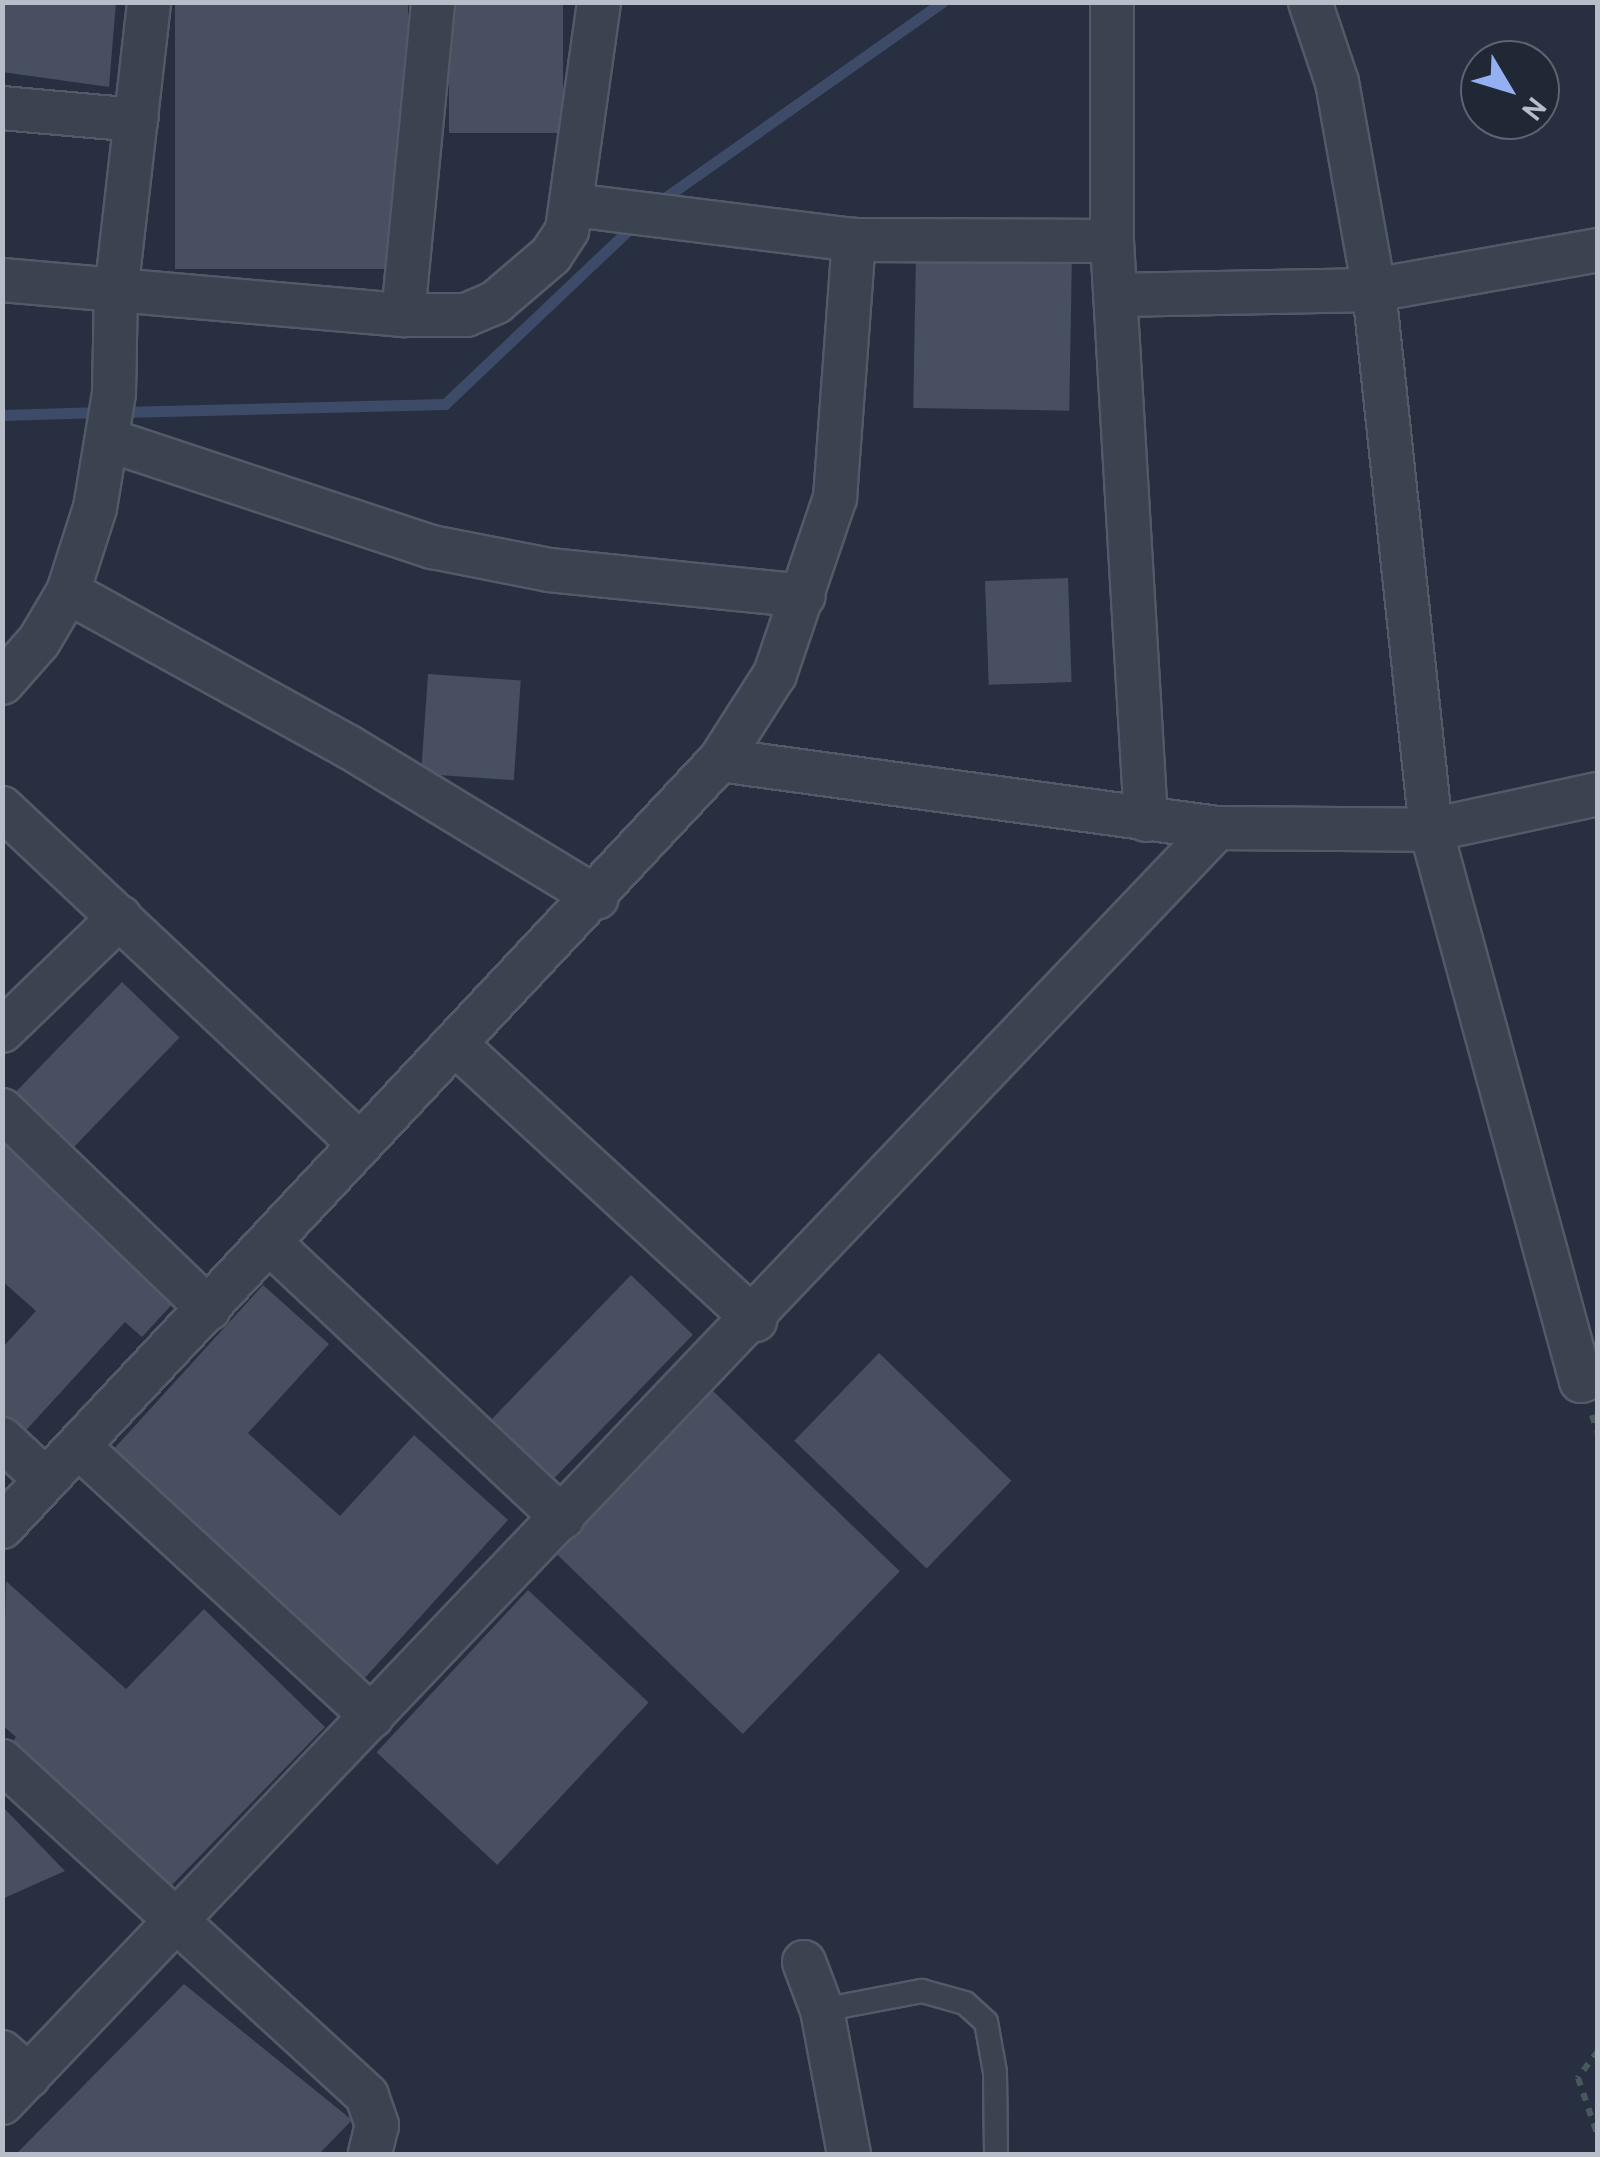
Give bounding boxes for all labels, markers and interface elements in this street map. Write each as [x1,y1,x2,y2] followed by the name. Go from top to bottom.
[1460,40,1560,140] north arrow
[1512,88,1552,126] text: N

